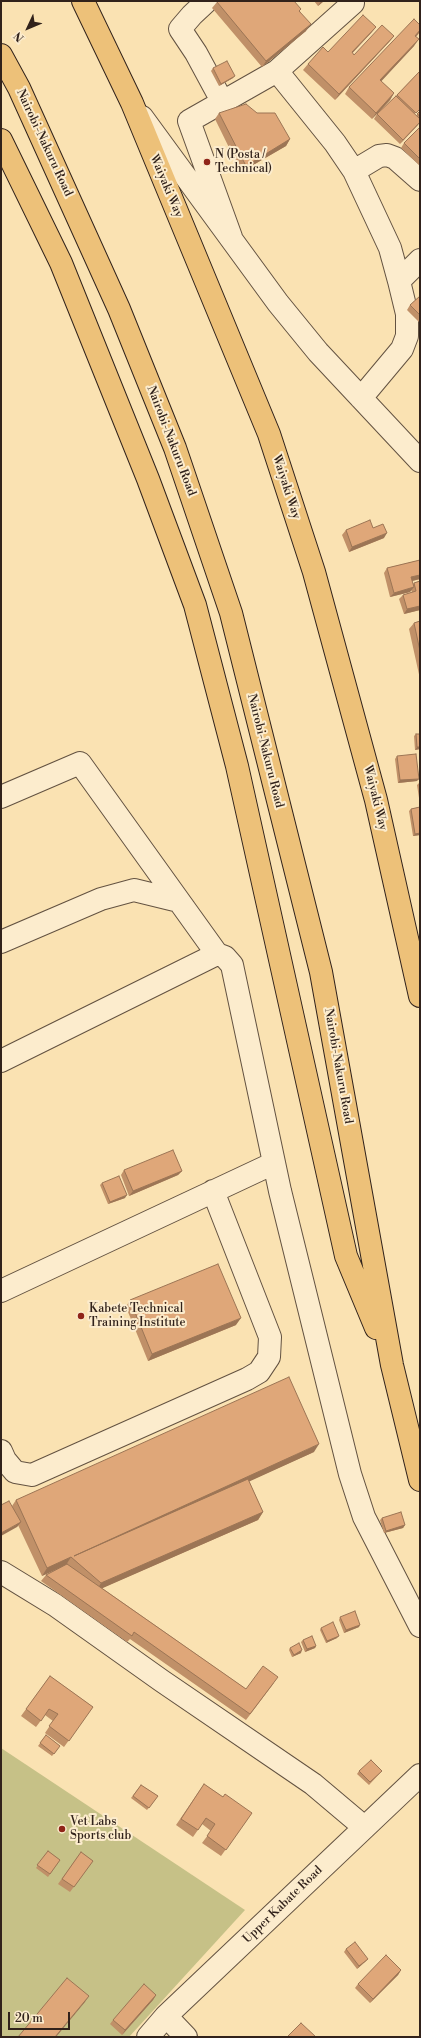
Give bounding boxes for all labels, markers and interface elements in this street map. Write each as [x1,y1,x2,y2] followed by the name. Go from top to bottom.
[8,8,48,48] north arrow
[11,28,27,44] text: N
[13,87,75,199] street label: Nairobi-Nakuru Road
[215,148,272,176] place label: N (Posta / Technical)
[146,153,186,219] street label: Waiyaki Way
[202,157,212,167] marker: N (Posta / Technical)
[143,384,199,498] street label: Nairobi-Nakuru Road
[269,453,303,521] street label: Waiyaki Way
[244,692,286,810] street label: Nairobi-Nakuru Road
[360,764,390,832] street label: Waiyaki Way
[321,1007,355,1125] street label: Nairobi-Nakuru Road
[89,1302,185,1330] place label: Kabete Technical Training Institute
[76,1311,86,1321] marker: Kabete Technical Training Institute
[70,1815,131,1843] place label: Vet Labs Sports club
[57,1824,67,1834] marker: Vet Labs Sports club
[240,1863,326,1947] street label: Upper Kabate Road
[10,2004,72,2030] scale bar
[15,2011,43,2026] text: 20 m

